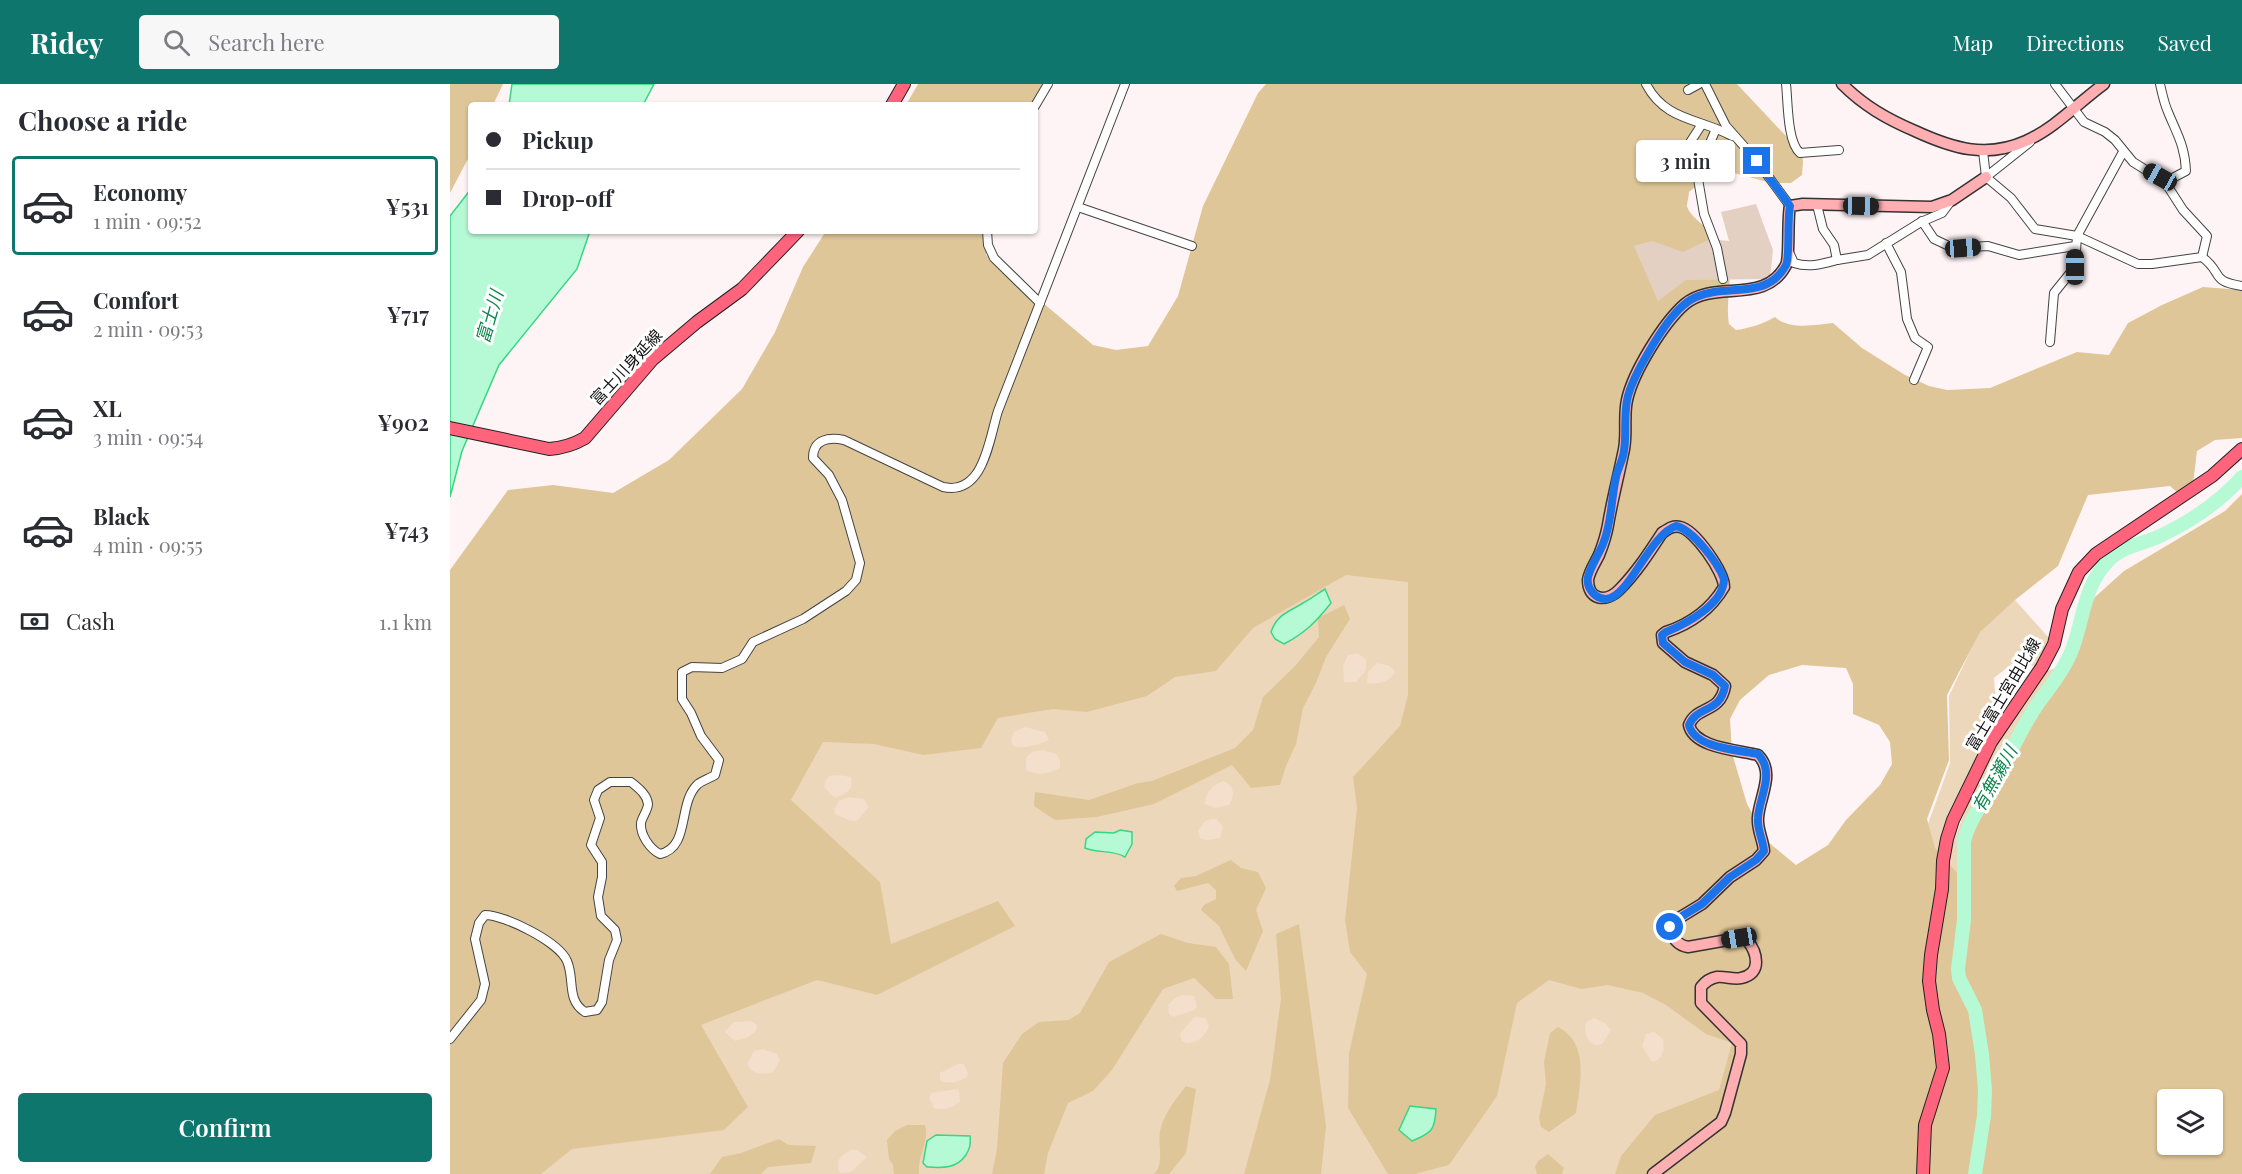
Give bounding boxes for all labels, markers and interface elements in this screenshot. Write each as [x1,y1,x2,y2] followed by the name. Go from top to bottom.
[139,15,559,69] search box
[30,24,103,61] text: Ridey
[160,26,193,59] icon: search
[208,27,325,57] text: Search here
[1952,28,1993,56] text: Map
[2026,28,2124,56] text: Directions
[2157,28,2212,56] text: Saved
[18,102,187,138] text: Choose a ride
[522,125,593,155] text: Pickup
[1637,140,1736,182] callout: 3 min
[1660,147,1711,174] text: 3 min
[1743,147,1770,174] route end
[2140,160,2180,194] car
[93,177,187,207] text: Economy
[21,179,75,233] icon: car
[522,183,613,213] text: Drop-off
[386,191,429,221] text: ¥531
[1843,197,1879,215] car
[93,207,202,234] text: 1 min · 09:52
[1944,238,1982,258] car
[2066,249,2084,285] car
[93,285,179,315] text: Comfort
[470,286,509,346] water label: 富士川
[21,287,75,341] icon: car
[387,299,429,329] text: ¥717
[93,315,203,342] text: 2 min · 09:53
[585,324,666,409] street label: 富士川身延線
[93,393,122,423] text: XL
[21,395,75,449] icon: car
[377,407,429,437] text: ¥902
[93,423,203,450] text: 3 min · 09:54
[93,501,150,531] text: Black
[21,503,75,557] icon: car
[384,515,429,545] text: ¥743
[93,531,203,558] text: 4 min · 09:55
[18,605,51,638] icon: cash
[66,606,115,636] text: Cash
[379,608,432,635] text: 1.1 km
[1961,633,2045,754] street label: 富士富士宮由比線
[1966,739,2023,816] water label: 有無瀬川
[1656,913,1683,940] route start
[1720,926,1758,950] car
[2157,1089,2223,1155] map controls
[2157,1089,2223,1155] button: layers
[18,1093,432,1162] button: Confirm

